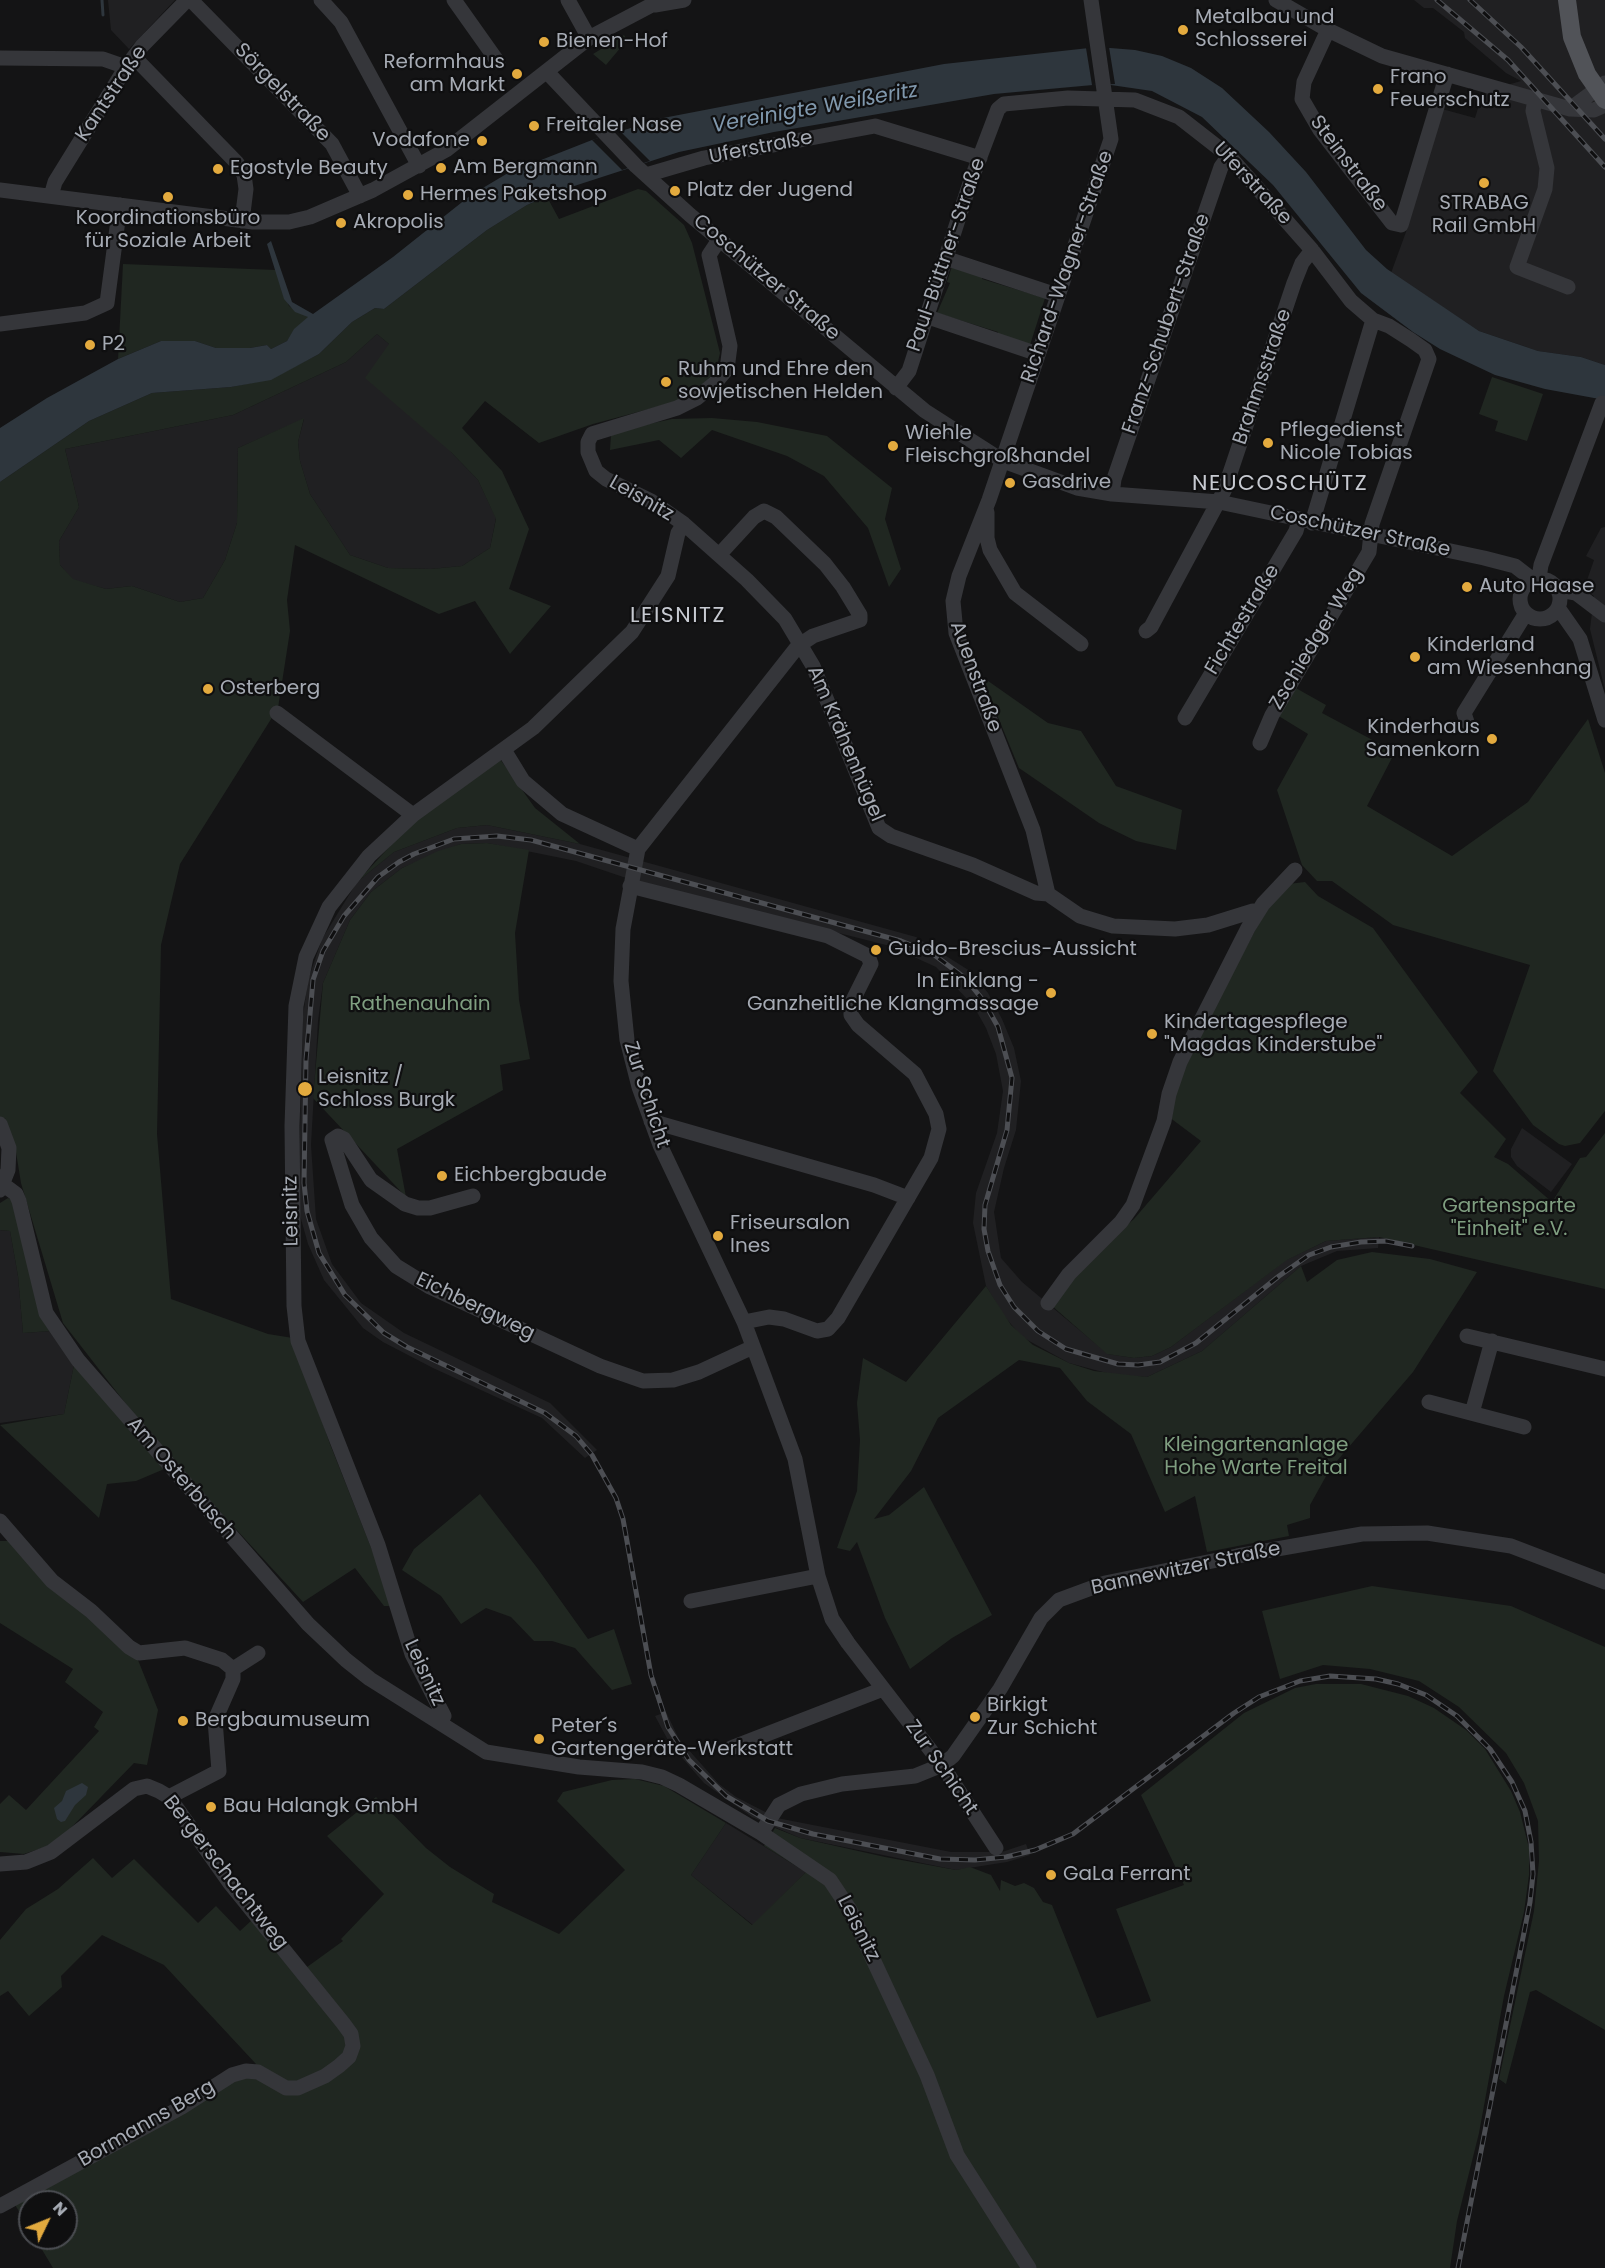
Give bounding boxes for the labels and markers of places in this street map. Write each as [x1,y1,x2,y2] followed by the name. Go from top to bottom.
[1195,6,1335,53] place label: Metalbau und Schlosserei
[1176,23,1190,37] marker: Metalbau und Schlosserei
[556,30,668,54] place label: Bienen-Hof
[537,35,551,49] marker: Bienen-Hof
[383,51,505,98] place label: Reformhaus am Markt
[1390,66,1510,113] place label: Frano Feuerschutz
[510,67,524,81] marker: Reformhaus am Markt
[1371,82,1385,96] marker: Frano Feuerschutz
[546,114,682,138] place label: Freitaler Nase
[527,119,541,133] marker: Freitaler Nase
[372,129,470,153] place label: Vodafone
[475,134,489,148] marker: Vodafone
[453,156,598,180] place label: Am Bergmann
[230,157,388,181] place label: Egostyle Beauty
[434,161,448,175] marker: Am Bergmann
[211,162,225,176] marker: Egostyle Beauty
[1477,176,1491,190] marker: STRABAG Rail GmbH
[687,179,853,203] place label: Platz der Jugend
[420,183,607,207] place label: Hermes Paketshop
[668,184,682,198] marker: Platz der Jugend
[401,188,415,202] marker: Hermes Paketshop
[161,190,175,204] marker: Koordinationsbüro für Soziale Arbeit
[1432,192,1536,239] place label: STRABAG Rail GmbH
[76,207,260,254] place label: Koordinationsbüro für Soziale Arbeit
[353,211,444,235] place label: Akropolis
[334,216,348,230] marker: Akropolis
[102,333,125,357] place label: P2
[83,338,97,352] marker: P2
[678,358,883,405] place label: Ruhm und Ehre den sowjetischen Helden
[659,375,673,389] marker: Ruhm und Ehre den sowjetischen Helden
[1280,419,1413,466] place label: Pflegedienst Nicole Tobias
[905,422,1090,469] place label: Wiehle Fleischgroßhandel
[1261,436,1275,450] marker: Pflegedienst Nicole Tobias
[886,439,900,453] marker: Wiehle Fleischgroßhandel
[1022,471,1111,495] place label: Gasdrive
[1003,476,1017,490] marker: Gasdrive
[1479,575,1594,599] place label: Auto Haase
[1460,580,1474,594] marker: Auto Haase
[1427,634,1592,681] place label: Kinderland am Wiesenhang
[1408,650,1422,664] marker: Kinderland am Wiesenhang
[220,677,320,701] place label: Osterberg
[201,682,215,696] marker: Osterberg
[1366,716,1480,763] place label: Kinderhaus Samenkorn
[1485,732,1499,746] marker: Kinderhaus Samenkorn
[888,938,1137,962] place label: Guido-Brescius-Aussicht
[869,943,883,957] marker: Guido-Brescius-Aussicht
[747,970,1039,1017] place label: In Einklang - Ganzheitliche Klangmassage
[1044,986,1058,1000] marker: In Einklang - Ganzheitliche Klangmassage
[1164,1011,1382,1058] place label: Kindertagespflege "Magdas Kinderstube"
[1145,1027,1159,1041] marker: Kindertagespflege "Magdas Kinderstube"
[318,1066,455,1113] place label: Leisnitz / Schloss Burgk
[296,1080,314,1098] marker: Leisnitz / Schloss Burgk
[454,1164,607,1188] place label: Eichbergbaude
[435,1169,449,1183] marker: Eichbergbaude
[730,1212,850,1259] place label: Friseursalon Ines
[711,1229,725,1243] marker: Friseursalon Ines
[987,1694,1097,1741] place label: Birkigt Zur Schicht
[195,1709,370,1733] place label: Bergbaumuseum
[968,1710,982,1724] marker: Birkigt Zur Schicht
[176,1714,190,1728] marker: Bergbaumuseum
[551,1715,793,1762] place label: Peter´s Gartengeräte-Werkstatt
[532,1732,546,1746] marker: Peter´s Gartengeräte-Werkstatt
[223,1795,418,1819] place label: Bau Halangk GmbH
[204,1800,218,1814] marker: Bau Halangk GmbH
[1063,1863,1191,1887] place label: GaLa Ferrant
[1044,1868,1058,1882] marker: GaLa Ferrant

